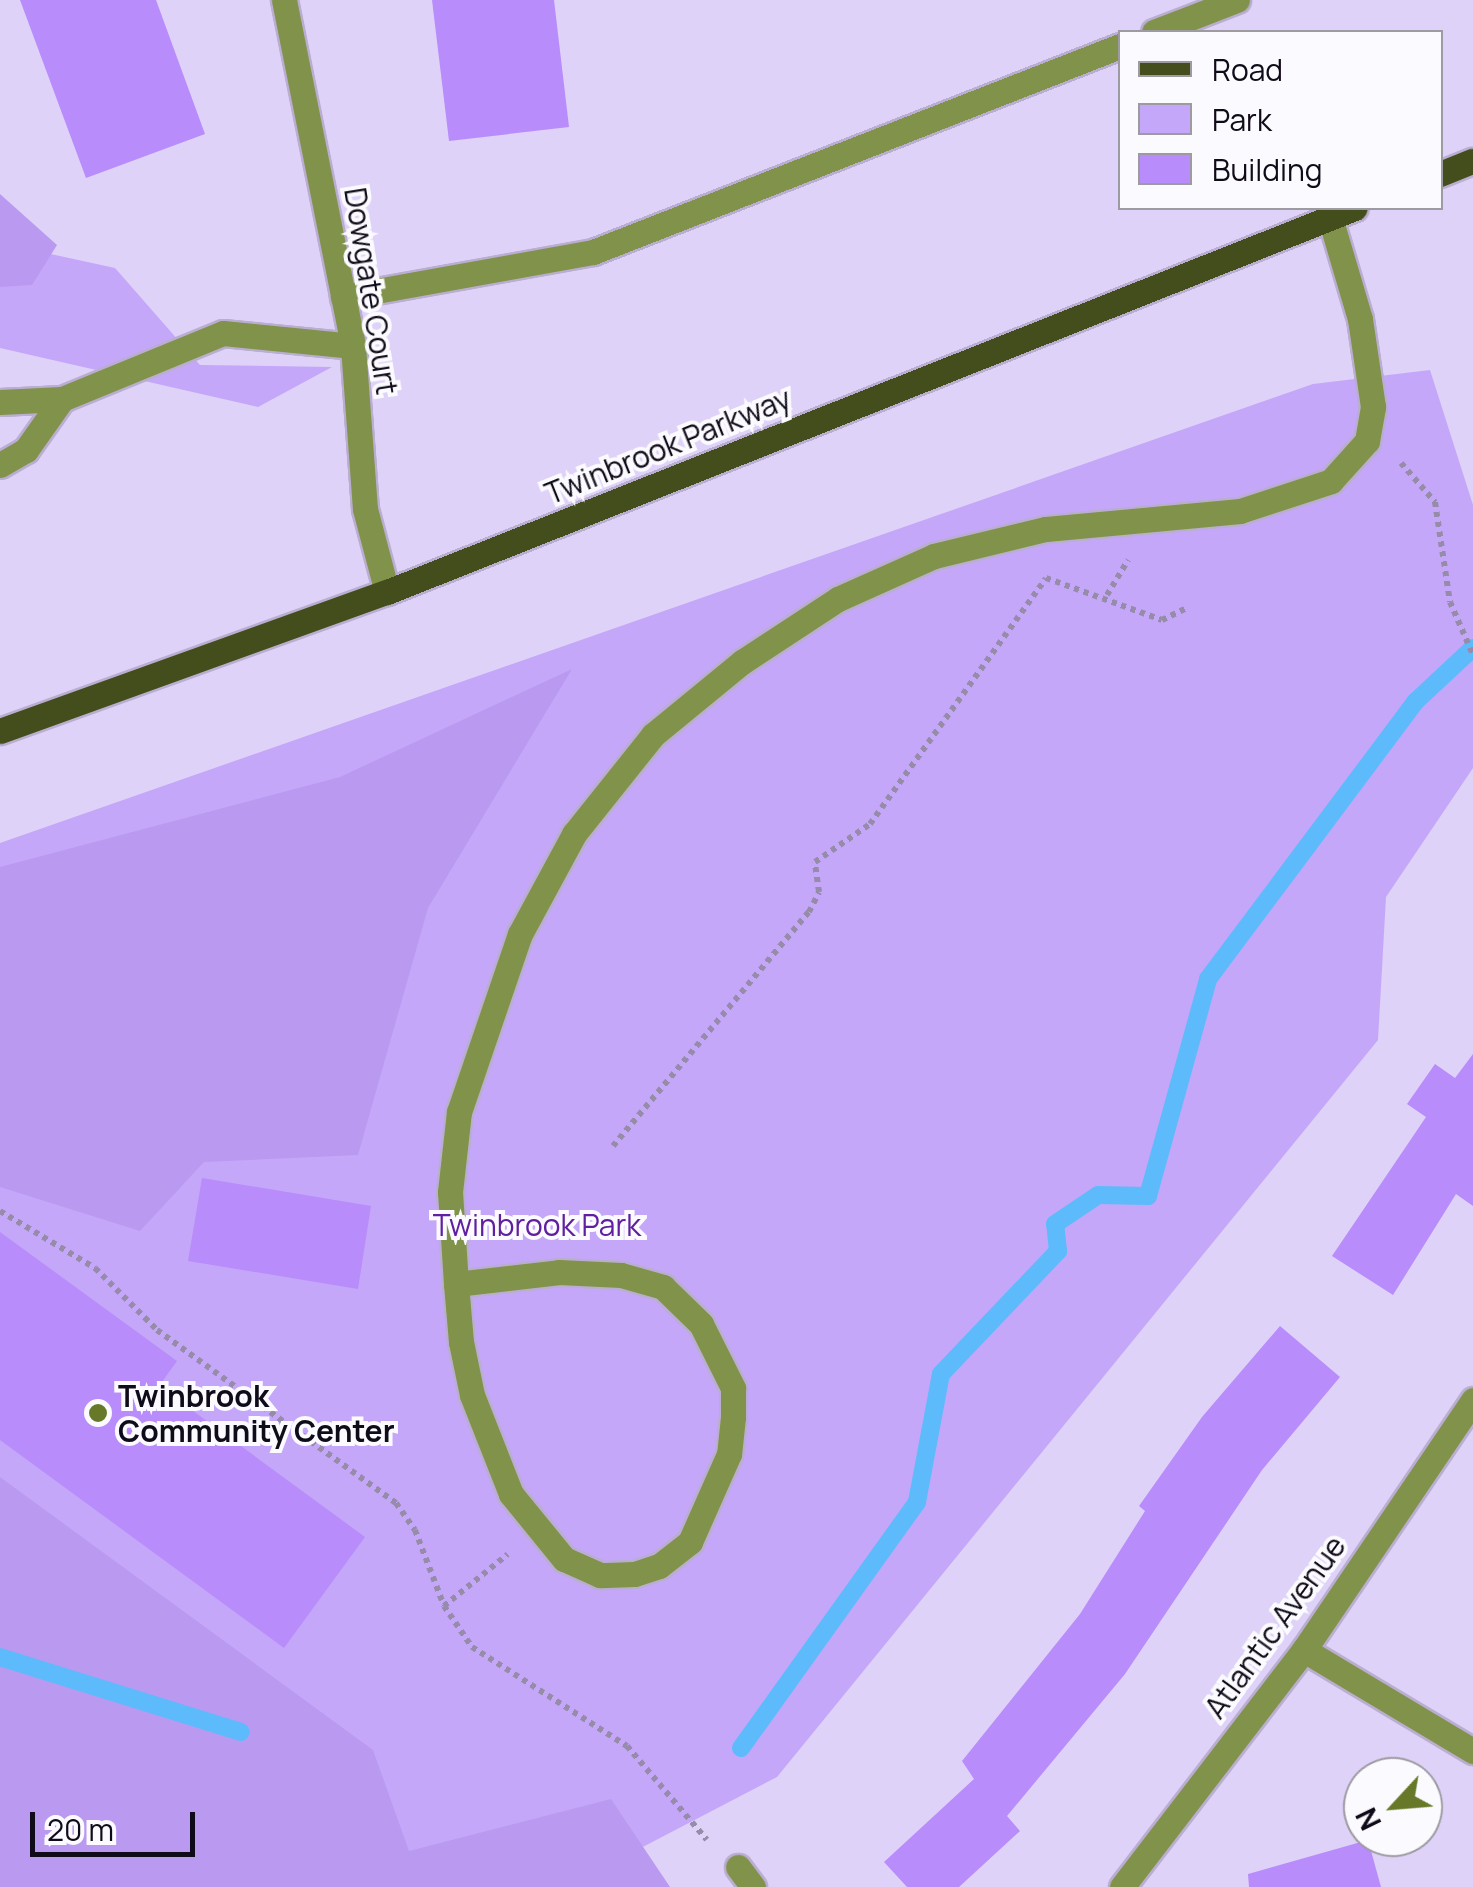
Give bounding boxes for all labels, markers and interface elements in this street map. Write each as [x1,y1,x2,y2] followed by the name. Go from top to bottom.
[1118,30,1443,210] legend
[1212,49,1283,90] text: Road
[1212,99,1272,140] text: Park
[1212,149,1323,190] text: Building
[337,185,405,397] street label: Dowgate Court
[540,380,796,512] street label: Twinbrook Parkway
[433,1207,641,1243] park label: Twinbrook Park
[118,1378,395,1448] place label: Twinbrook Community Center
[87,1402,109,1424] marker: Twinbrook Community Center
[1197,1529,1353,1725] street label: Atlantic Avenue
[1343,1757,1443,1857] north arrow
[35,1792,200,1854] scale bar
[1346,1802,1389,1837] text: N
[47,1809,114,1850] text: 20 m

